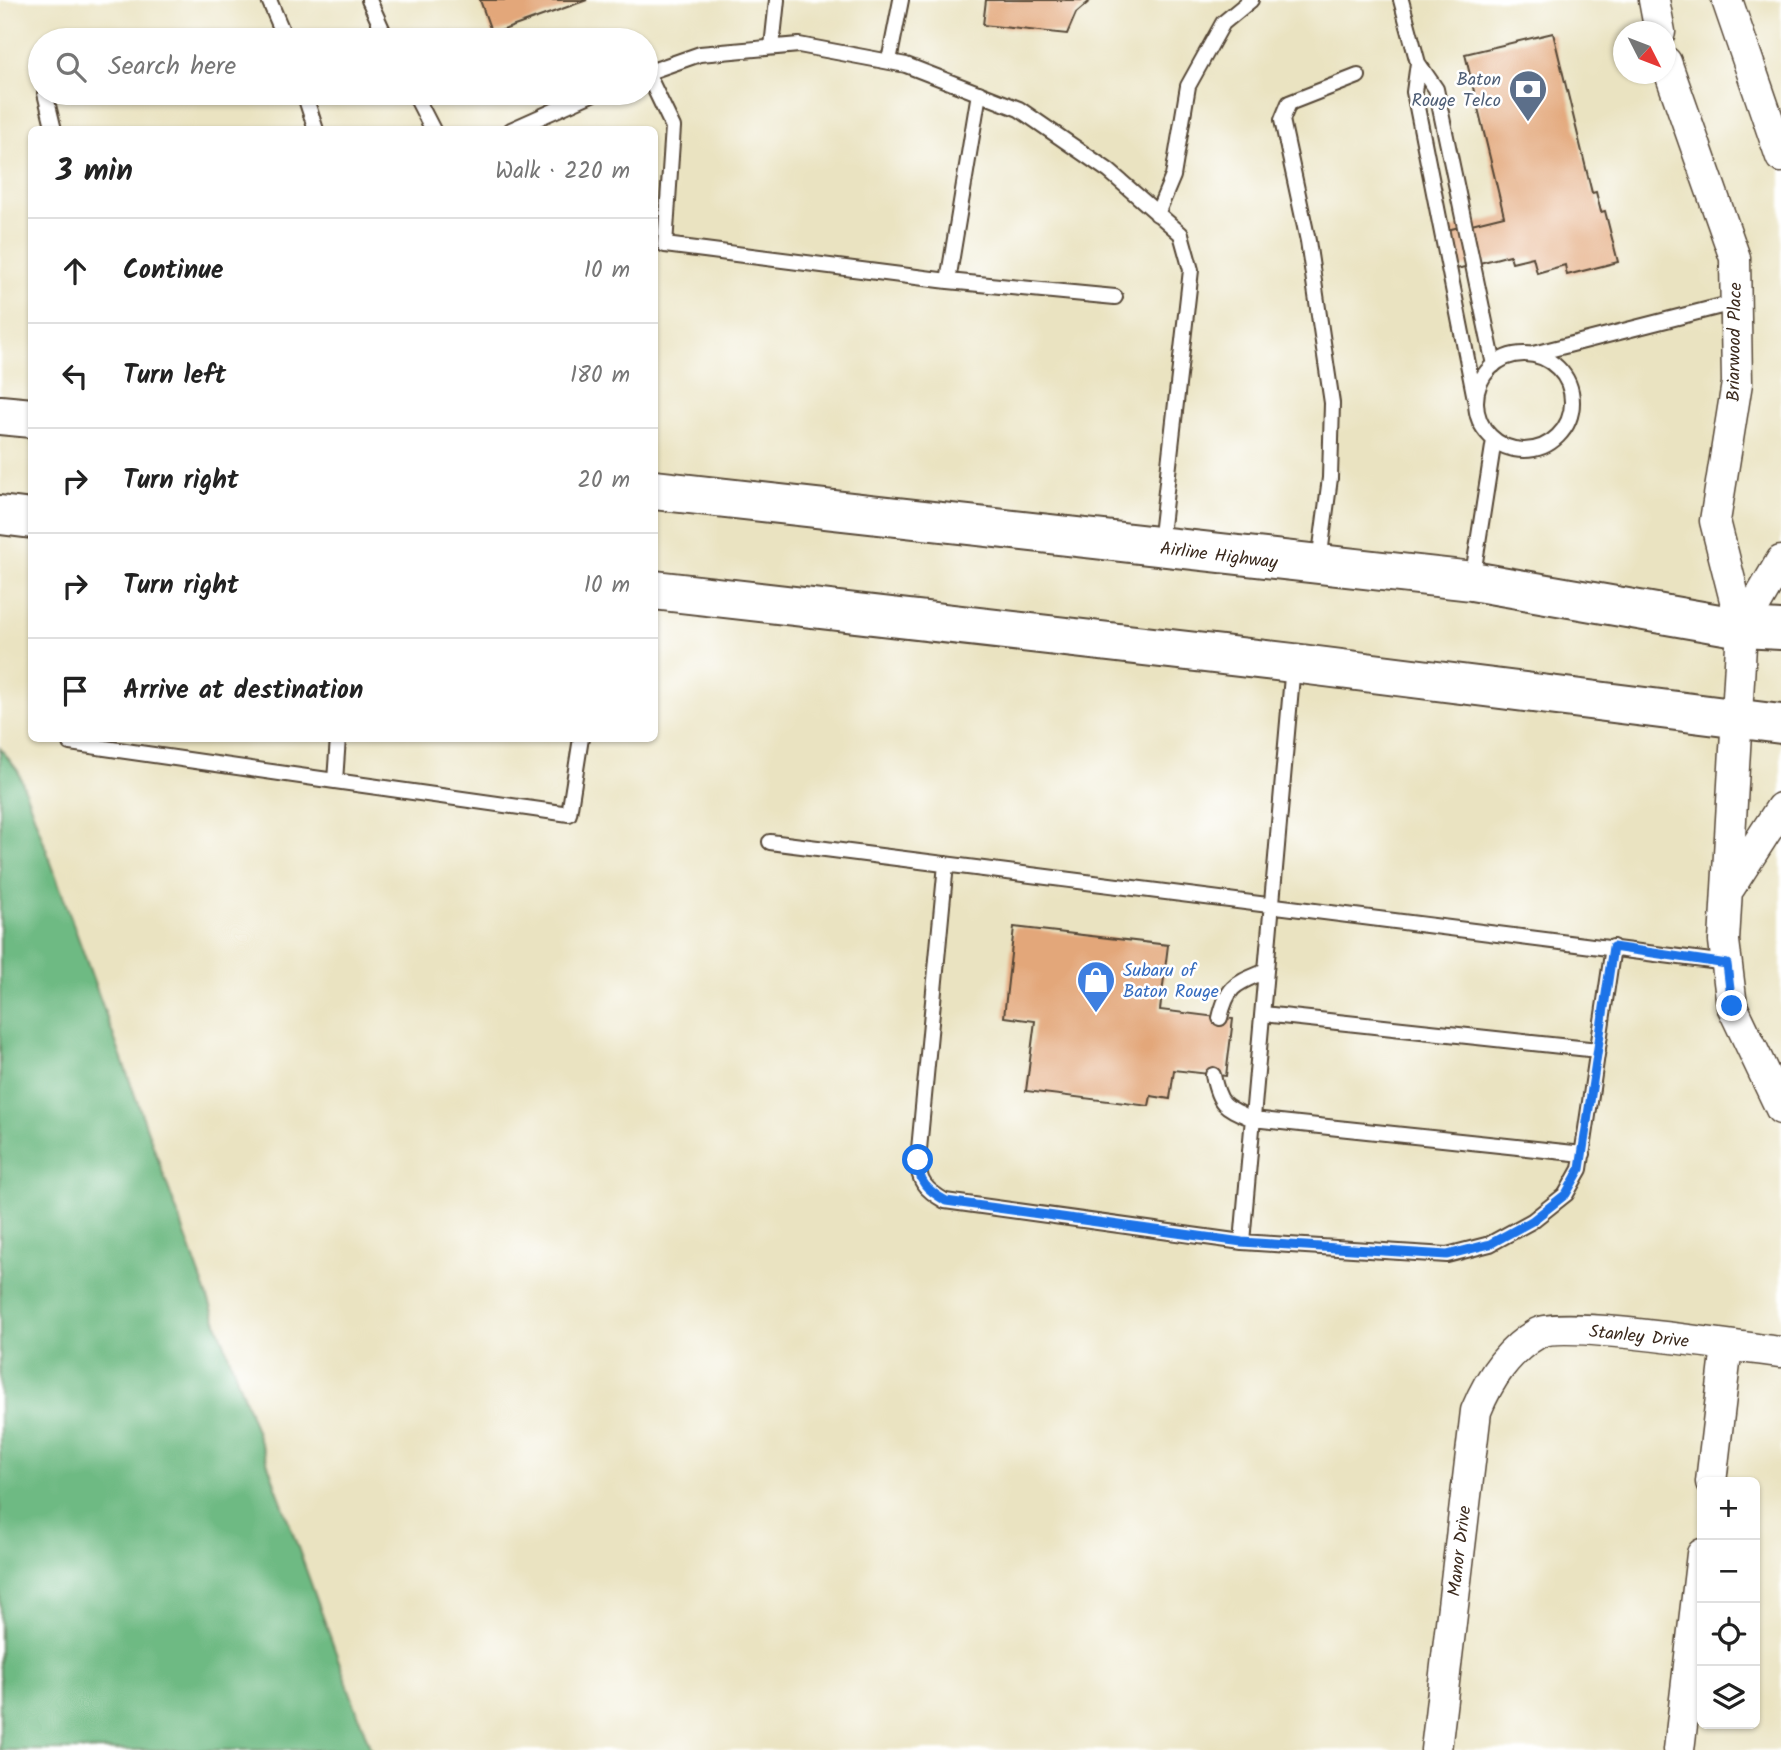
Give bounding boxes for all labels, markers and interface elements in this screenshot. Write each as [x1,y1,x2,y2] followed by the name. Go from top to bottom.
[1613,21,1676,84] north arrow
[28,28,658,105] search box
[108,46,236,88] text: Search here
[52,48,90,86] icon: search
[1412,66,1501,116] place label: Baton Rouge Telco
[1507,68,1549,123] bank icon: Baton Rouge Telco
[56,148,133,196] text: 3 min
[495,154,630,190] text: Walk · 220 m
[123,250,224,292] text: Continue
[56,252,94,290] icon: ahead
[584,253,630,289] text: 10 m
[1720,282,1751,402] street label: Briarwood Place
[123,355,226,397] text: Turn left
[56,357,94,395] icon: left
[570,358,630,394] text: 180 m
[123,460,239,502] text: Turn right
[56,462,94,500] icon: right
[578,463,630,499] text: 20 m
[1158,535,1280,578] street label: Airline Highway
[123,565,239,607] text: Turn right
[56,567,94,605] icon: right
[584,568,630,604] text: 10 m
[123,670,363,712] text: Arrive at destination
[56,672,94,710] icon: arrive
[1123,957,1219,1007] place label: Subaru of Baton Rouge
[1075,959,1117,1014] shop icon: Subaru of Baton Rouge
[1716,990,1747,1021] route end
[902,1144,933,1175] route start
[1587,1318,1690,1357] street label: Stanley Drive
[1697,1477,1760,1729] map controls
[1697,1477,1760,1540] button: +
[1441,1504,1480,1598] street label: Manor Drive
[1697,1540,1760,1603] button: −
[1697,1603,1760,1666] button: locate
[1697,1666,1760,1729] button: layers

